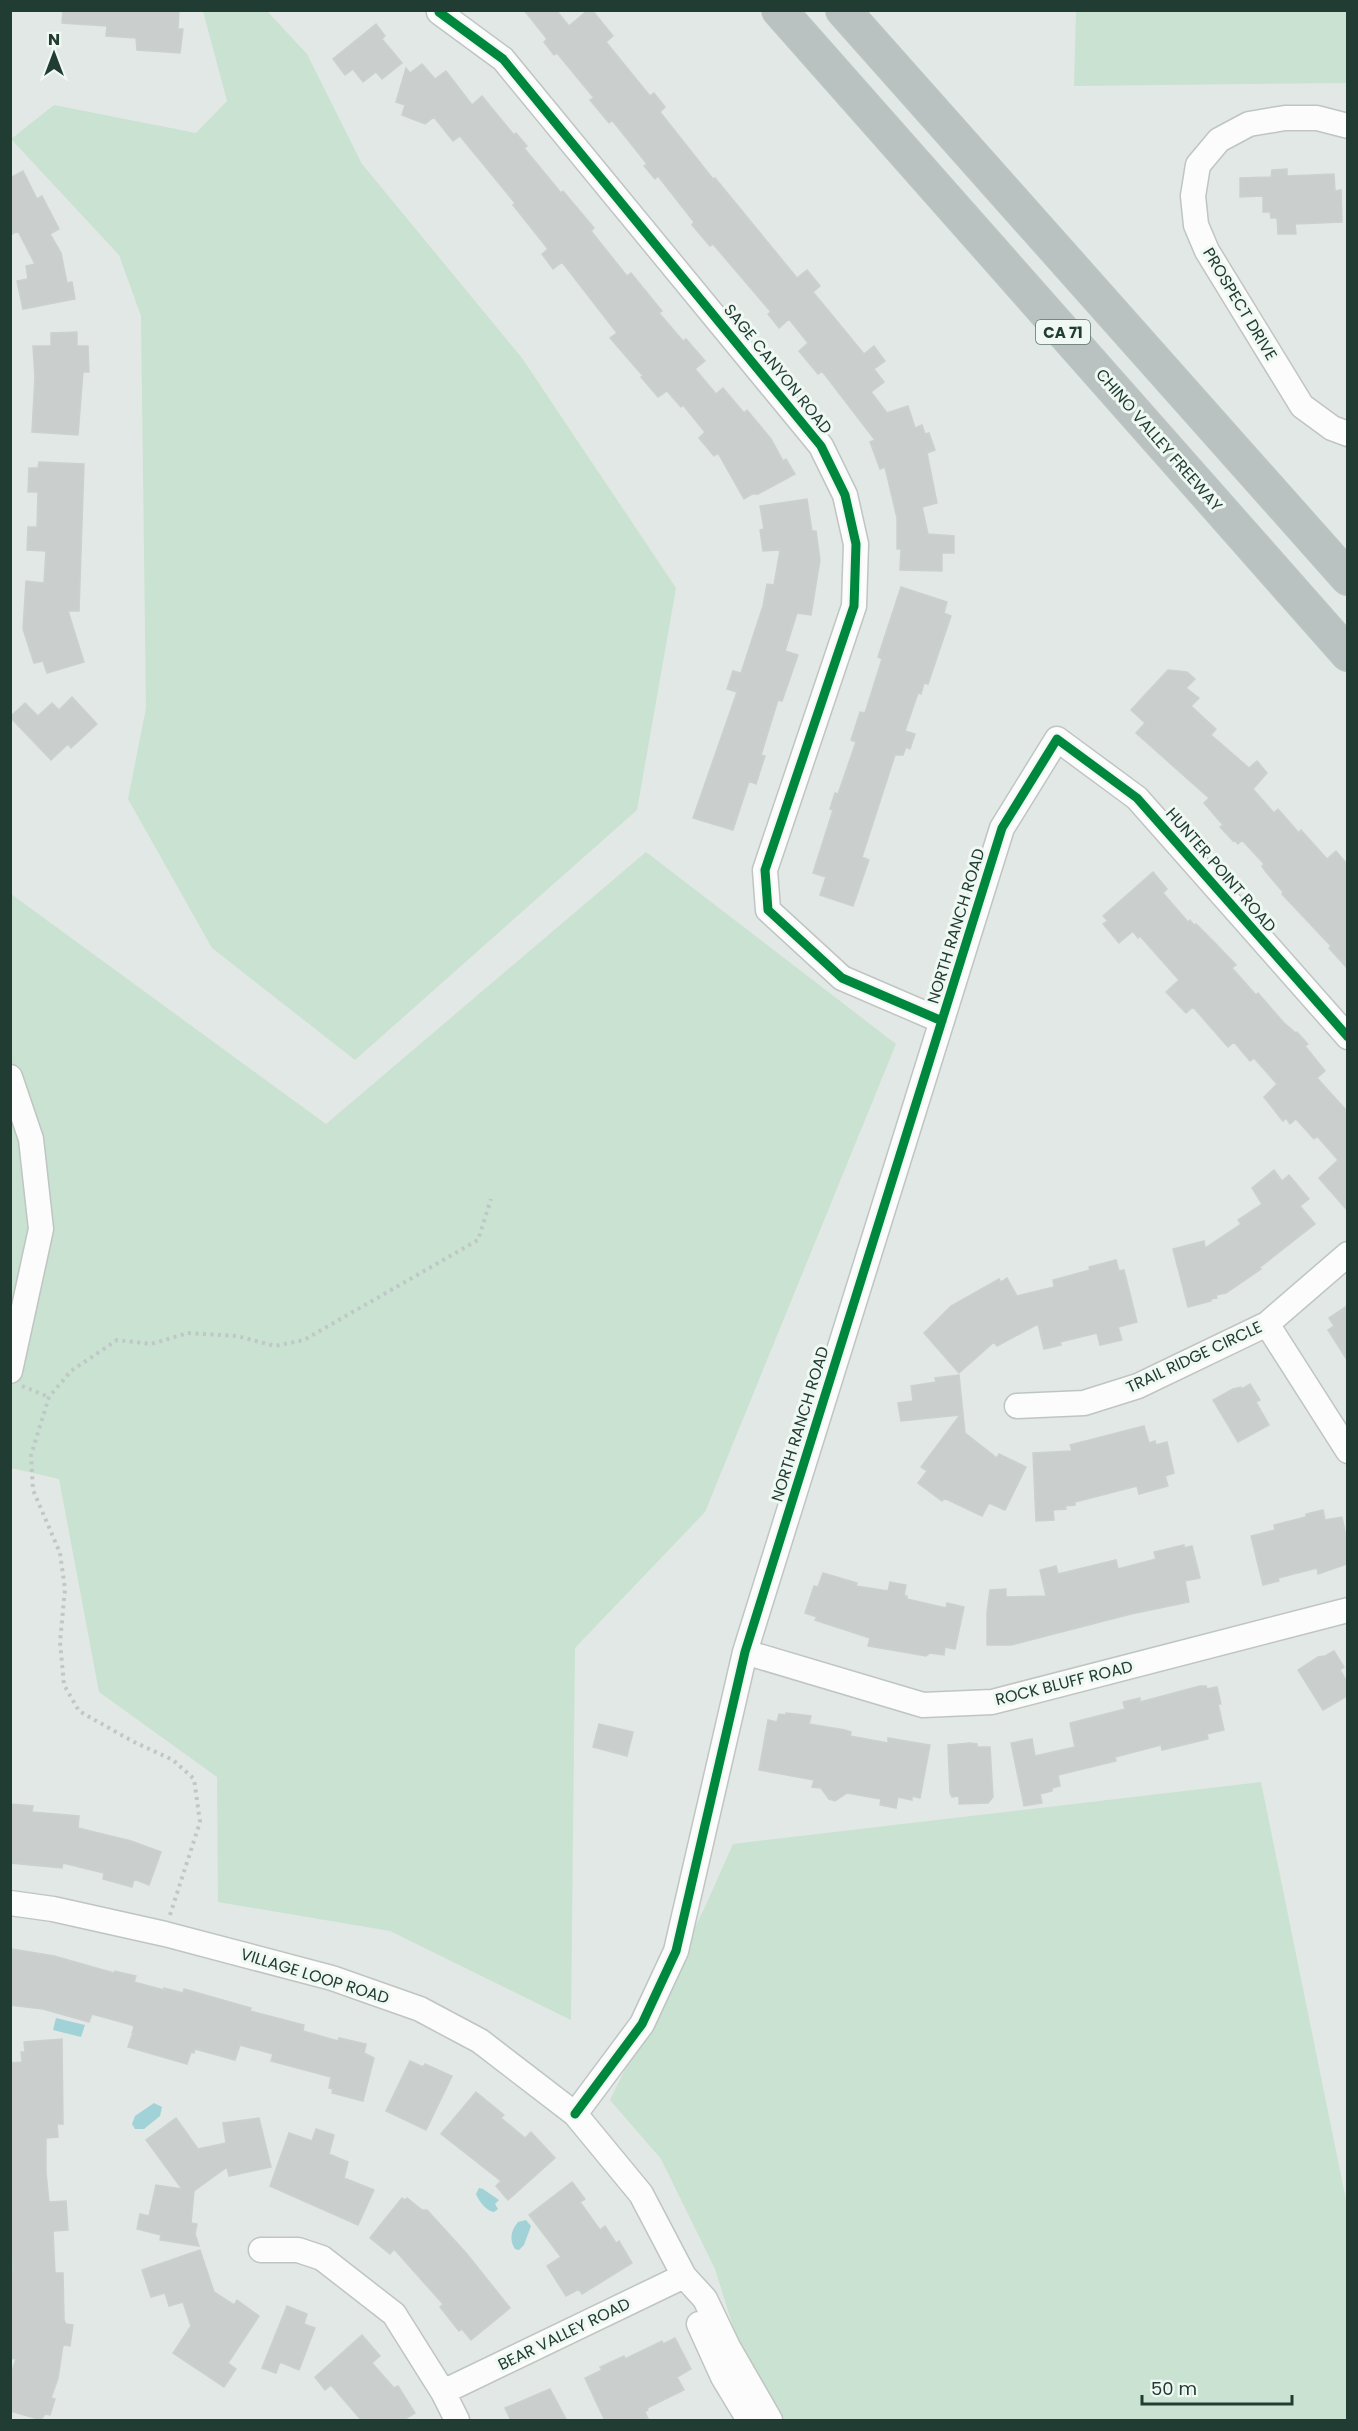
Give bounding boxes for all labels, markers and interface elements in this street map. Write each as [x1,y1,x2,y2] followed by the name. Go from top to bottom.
[24,24,84,84] north arrow
[48,28,60,51] text: N
[1197,243,1283,365] street label: PROSPECT DRIVE
[718,299,838,439] street label: SAGE CANYON ROAD
[1036,320,1090,344] road number: CA 71
[1090,364,1228,517] street label: CHINO VALLEY FREEWAY
[1160,803,1282,937] street label: HUNTER POINT ROAD
[921,845,991,1007] street label: NORTH RANCH ROAD
[1122,1315,1266,1399] street label: TRAIL RIDGE CIRCLE
[765,1343,835,1505] street label: NORTH RANCH ROAD
[993,1655,1135,1711] street label: ROCK BLUFF ROAD
[238,1942,392,2010] street label: VILLAGE LOOP ROAD
[494,2292,634,2376] street label: BEAR VALLEY ROAD
[1142,2368,1292,2406] scale bar
[1151,2376,1197,2401] text: 50 m

